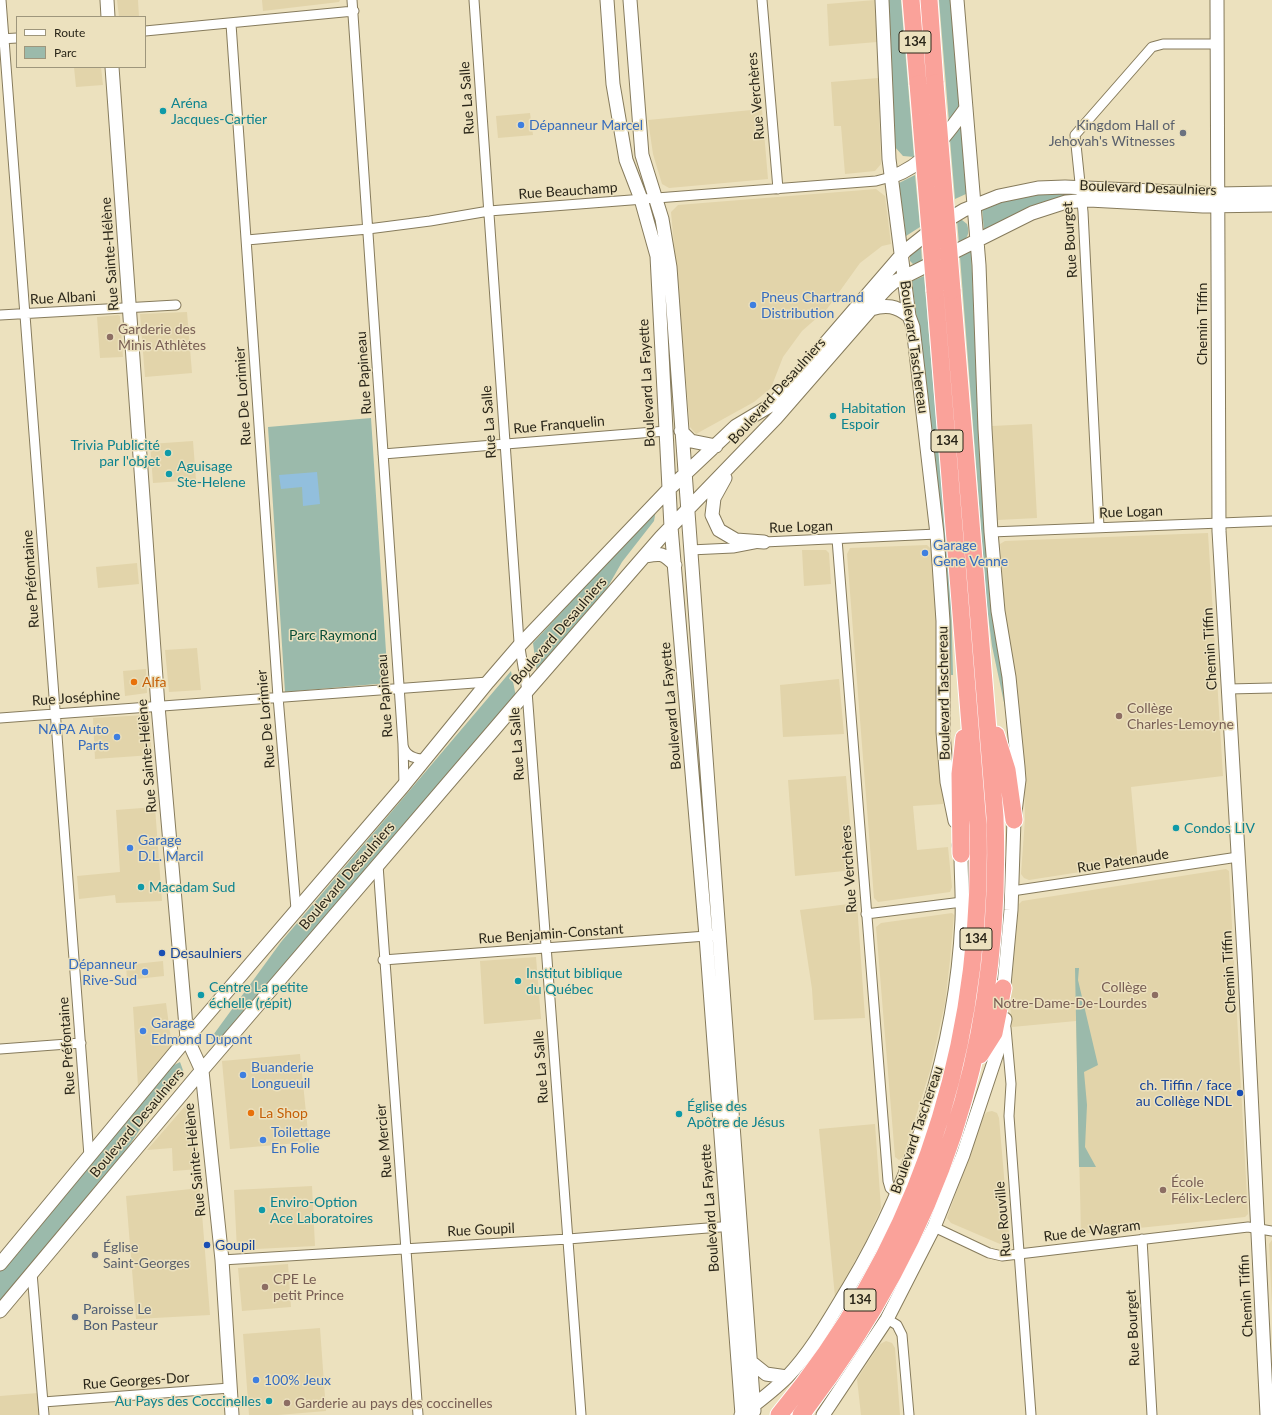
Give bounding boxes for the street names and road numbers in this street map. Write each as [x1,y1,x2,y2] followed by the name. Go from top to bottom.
[899,31,931,53] road number: 134
[744,51,768,141] street label: Rue Verchères
[456,61,478,135] street label: Rue La Salle
[1079,177,1217,199] street label: Boulevard Desaulniers
[518,179,618,203] street label: Rue Beauchamp
[98,196,122,312] street label: Rue Sainte-Hélène
[1059,201,1081,279] street label: Rue Bourget
[896,279,932,415] street label: Boulevard Taschereau
[1194,283,1210,365] street label: Chemin Tiffin
[30,288,96,308] street label: Rue Albani
[635,319,659,447] street label: Boulevard La Fayette
[353,331,375,415] street label: Rue Papineau
[725,334,829,448] street label: Boulevard Desaulniers
[231,346,255,446] street label: Rue De Lorimier
[478,385,500,459] street label: Rue La Salle
[513,413,605,437] street label: Rue Franquelin
[931,430,963,452] road number: 134
[1099,502,1163,522] street label: Rue Logan
[769,517,833,537] street label: Rue Logan
[19,529,43,629] street label: Rue Préfontaine
[508,574,610,688] street label: Boulevard Desaulniers
[1199,607,1221,691] street label: Chemin Tiffin
[934,626,954,760] street label: Boulevard Taschereau
[657,641,685,771] street label: Boulevard La Fayette
[374,654,396,738] street label: Rue Papineau
[253,669,279,769] street label: Rue De Lorimier
[31,687,121,709] street label: Rue Joséphine
[134,698,160,814] street label: Rue Sainte-Hélène
[506,707,528,781] street label: Rue La Salle
[296,819,398,933] street label: Boulevard Desaulniers
[838,824,860,914] street label: Rue Verchères
[1076,845,1170,877] street label: Rue Patenaude
[478,921,624,947] street label: Rue Benjamin-Constant
[960,928,992,950] road number: 134
[1218,930,1240,1014] street label: Chemin Tiffin
[55,996,79,1096] street label: Rue Préfontaine
[530,1030,552,1104] street label: Rue La Salle
[887,1064,947,1196] street label: Boulevard Taschereau
[86,1065,188,1181] street label: Boulevard Desaulniers
[181,1102,209,1218] street label: Rue Sainte-Hélène
[372,1103,396,1179] street label: Rue Mercier
[697,1143,723,1273] street label: Boulevard La Fayette
[991,1180,1015,1258] street label: Rue Rouville
[1043,1217,1141,1245] street label: Rue de Wagram
[447,1220,515,1240] street label: Rue Goupil
[1235,1254,1257,1338] street label: Chemin Tiffin
[844,1289,876,1311] road number: 134
[1123,1289,1143,1367] street label: Rue Bourget
[82,1369,190,1393] street label: Rue Georges-Dor

